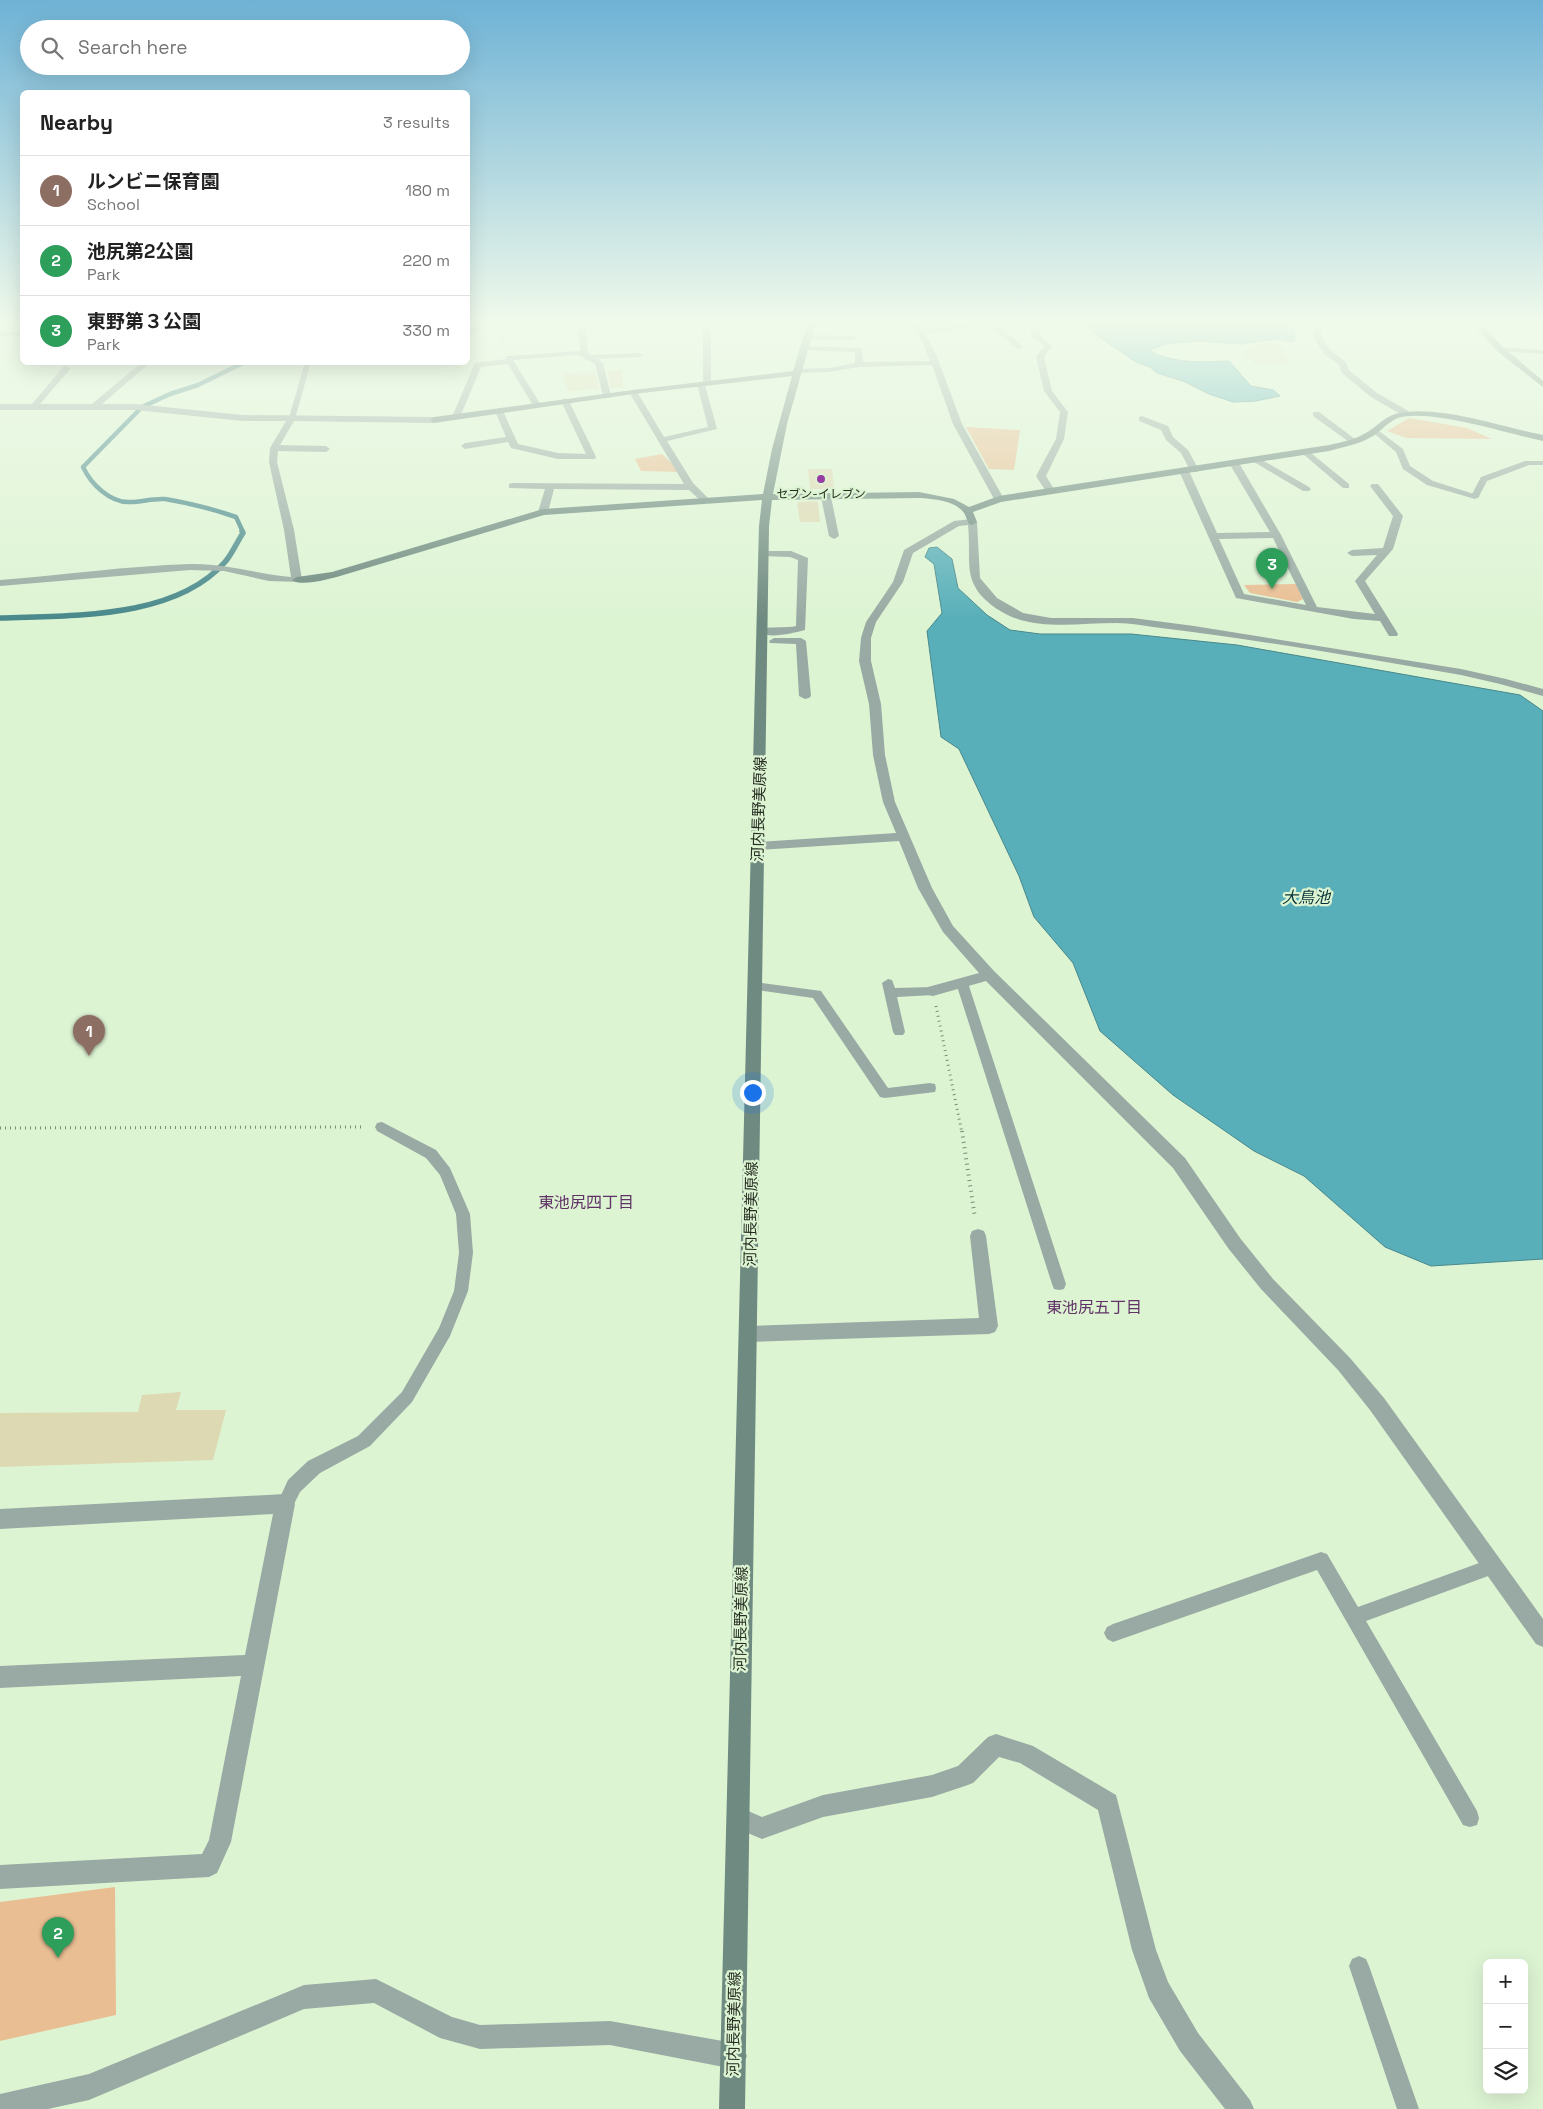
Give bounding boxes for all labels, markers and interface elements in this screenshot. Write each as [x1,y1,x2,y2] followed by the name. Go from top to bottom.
[20,20,470,75] search box
[38,34,66,62] icon: search
[78,35,188,60] text: Search here
[40,109,113,136] text: Nearby
[383,112,450,133] text: 3 results
[87,169,220,194] text: ルンビニ保育園
[52,180,60,201] text: 1
[405,180,450,201] text: 180 m
[87,194,140,215] text: School
[87,239,193,264] text: 池尻第2公園
[51,250,61,271] text: 2
[403,250,450,271] text: 220 m
[87,264,120,285] text: Park
[87,309,201,334] text: 東野第３公園
[51,320,61,341] text: 3
[403,320,450,341] text: 330 m
[87,334,120,355] text: Park
[815,473,827,485] marker: セブン-イレブン
[776,486,866,502] place label: セブン-イレブン
[1256,548,1288,589] pin: 3
[747,756,770,862] street label: 河内長野美原線
[1282,887,1332,908] water label: 大鳥池
[73,1015,105,1056] pin: 1
[740,1080,766,1106] your location
[740,1161,761,1267] street label: 河内長野美原線
[538,1192,634,1213] district label: 東池尻四丁目
[1046,1297,1142,1318] district label: 東池尻五丁目
[730,1566,751,1672] street label: 河内長野美原線
[42,1917,74,1958] pin: 2
[1483,1959,1528,2094] map controls
[1483,1959,1528,2004] button: +
[723,1971,744,2077] street label: 河内長野美原線
[1483,2004,1528,2049] button: −
[1483,2049,1528,2094] button: layers

